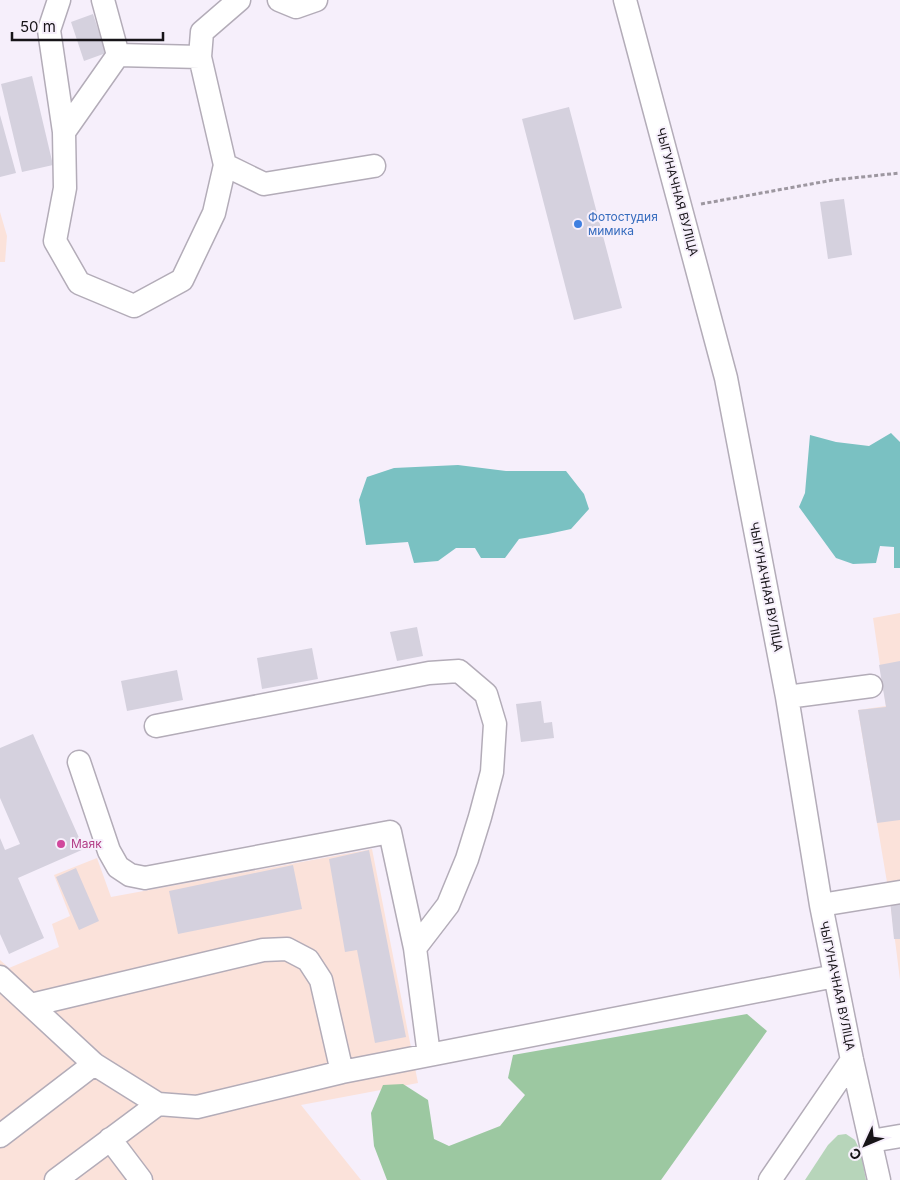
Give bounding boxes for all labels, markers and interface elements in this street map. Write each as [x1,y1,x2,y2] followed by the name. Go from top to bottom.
[12,10,164,42] scale bar
[20,17,56,36] text: 50 m
[653,126,702,258] street label: ЧЫГУНАЧНАЯ ВУЛІЦА
[588,209,658,238] place label: Фотостудия мимика
[572,218,584,230] marker: Фотостудия мимика
[747,521,786,653] street label: ЧЫГУНАЧНАЯ ВУЛІЦА
[71,836,102,851] place label: Маяк
[55,838,67,850] marker: Маяк
[816,920,859,1052] street label: ЧЫГУНАЧНАЯ ВУЛІЦА
[840,1120,890,1170] north arrow
[846,1145,865,1164] text: С

